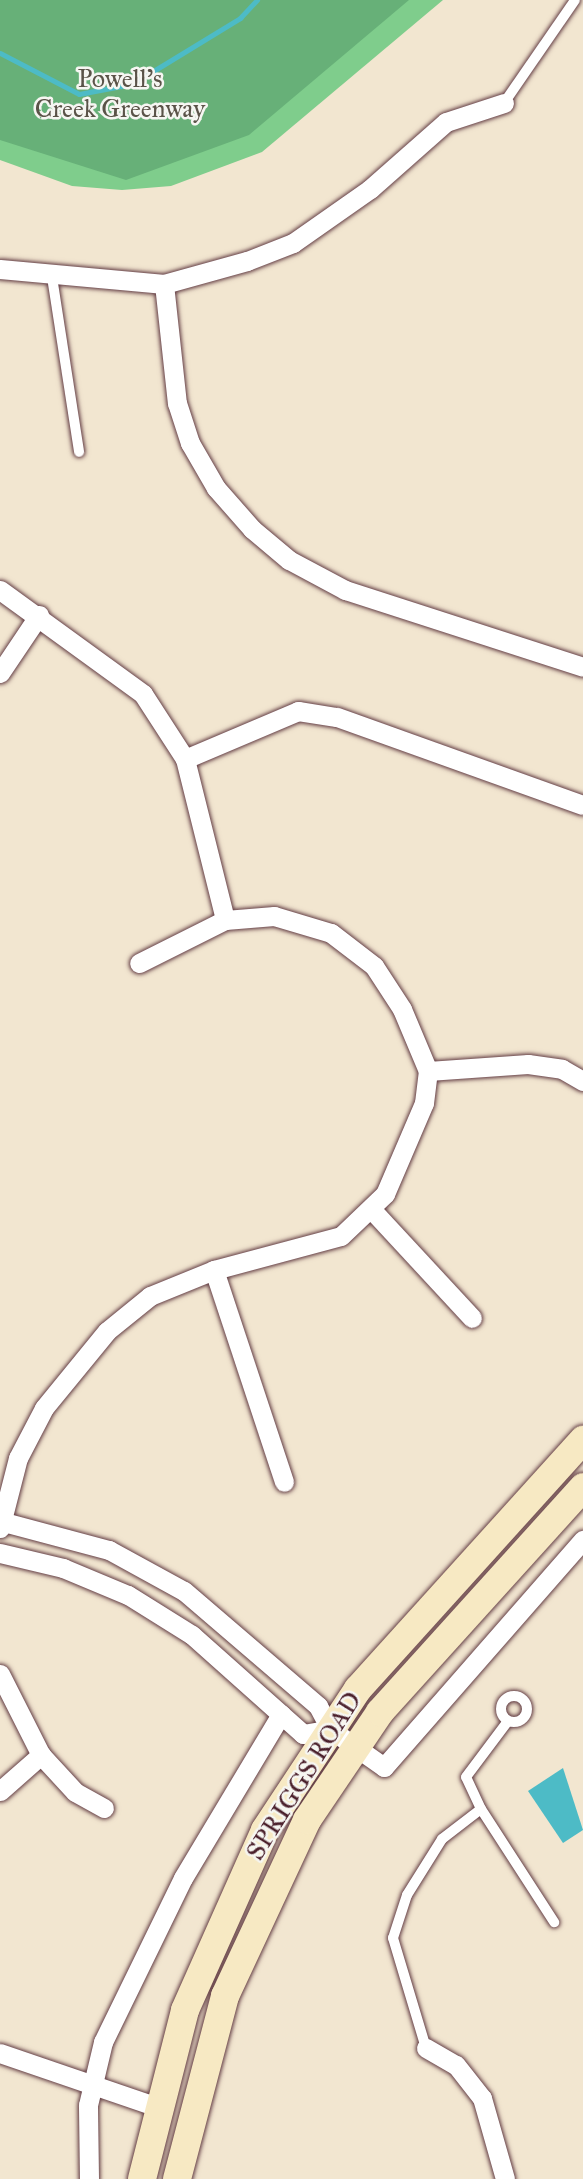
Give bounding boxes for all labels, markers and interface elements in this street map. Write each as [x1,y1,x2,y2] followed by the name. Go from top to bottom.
[35,63,205,124] park label: Powell's Creek Greenway
[240,1686,368,1866] street label: SPRIGGS ROAD

